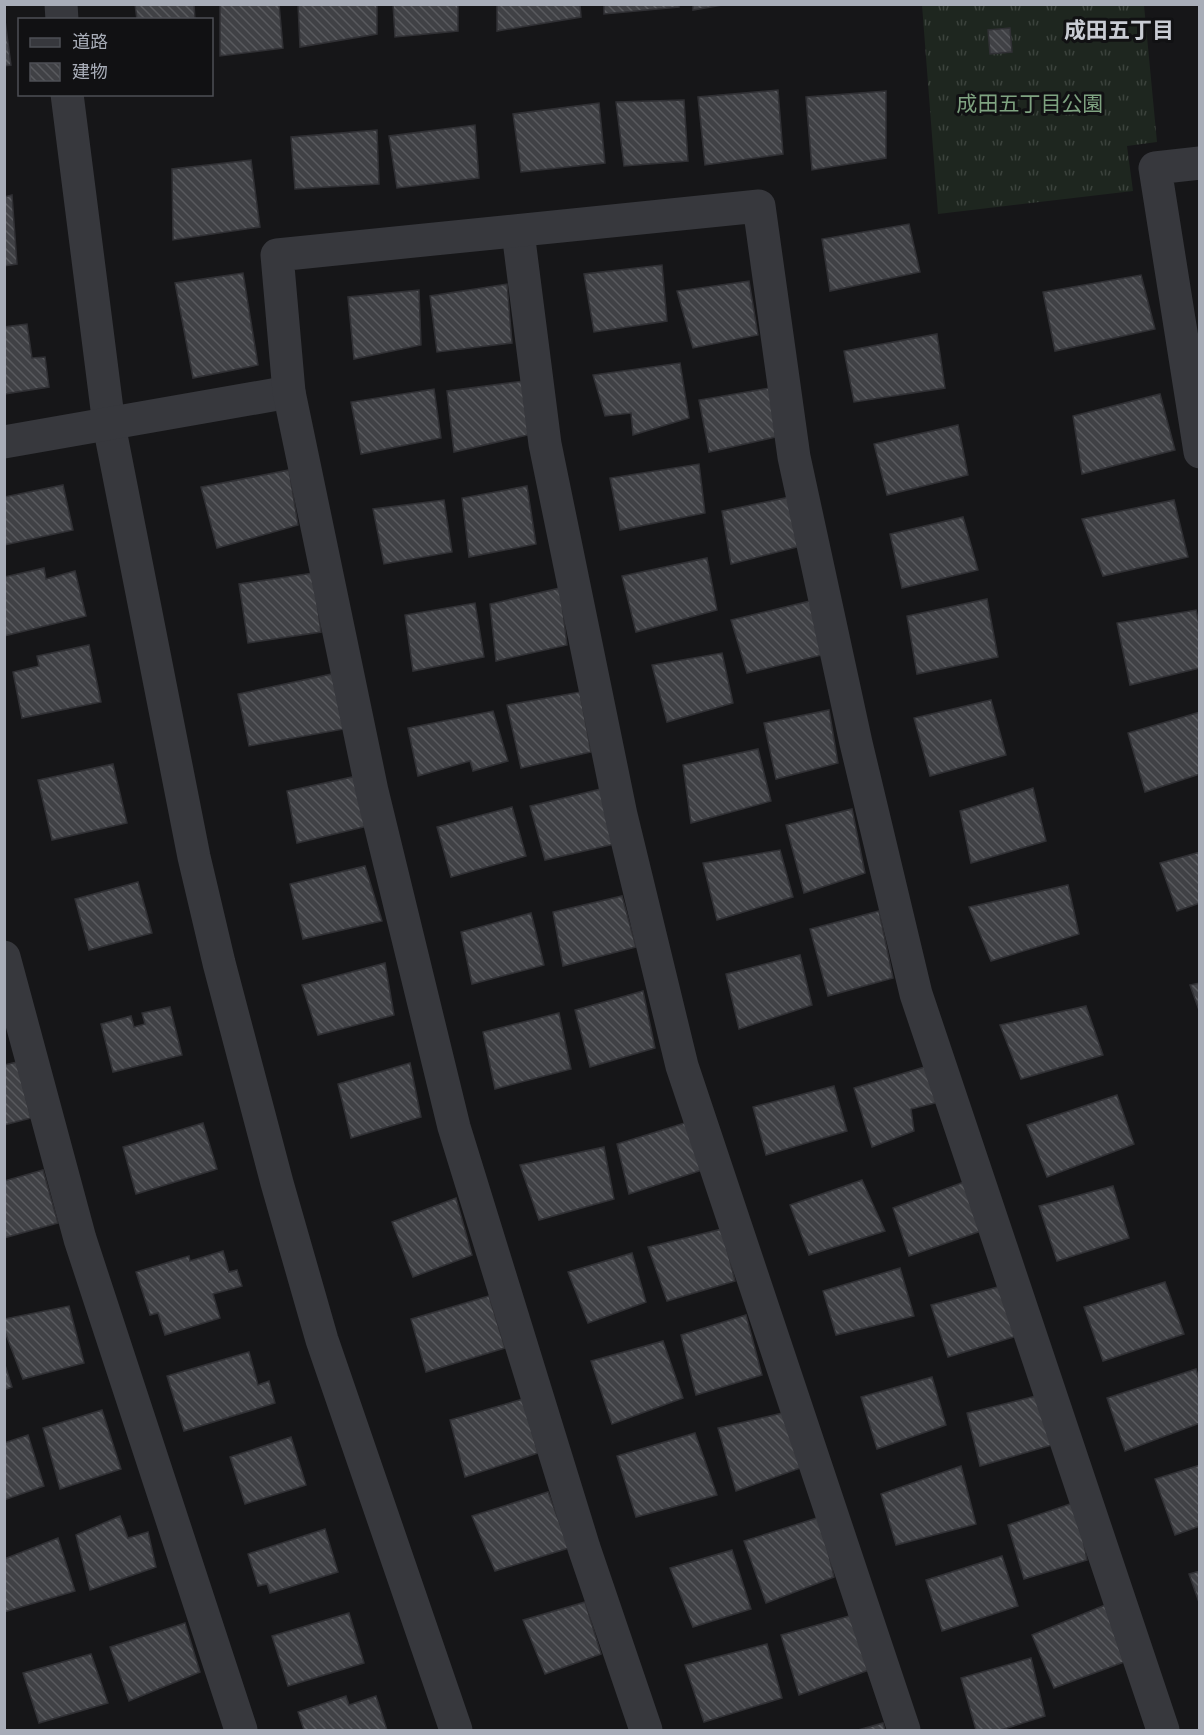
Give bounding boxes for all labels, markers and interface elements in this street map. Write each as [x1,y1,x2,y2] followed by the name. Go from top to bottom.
[18,18,213,96] legend
[1064,18,1174,43] district label: 成田五丁目
[72,31,108,52] text: 道路
[72,61,108,82] text: 建物
[957,91,1104,116] park label: 成田五丁目公園

